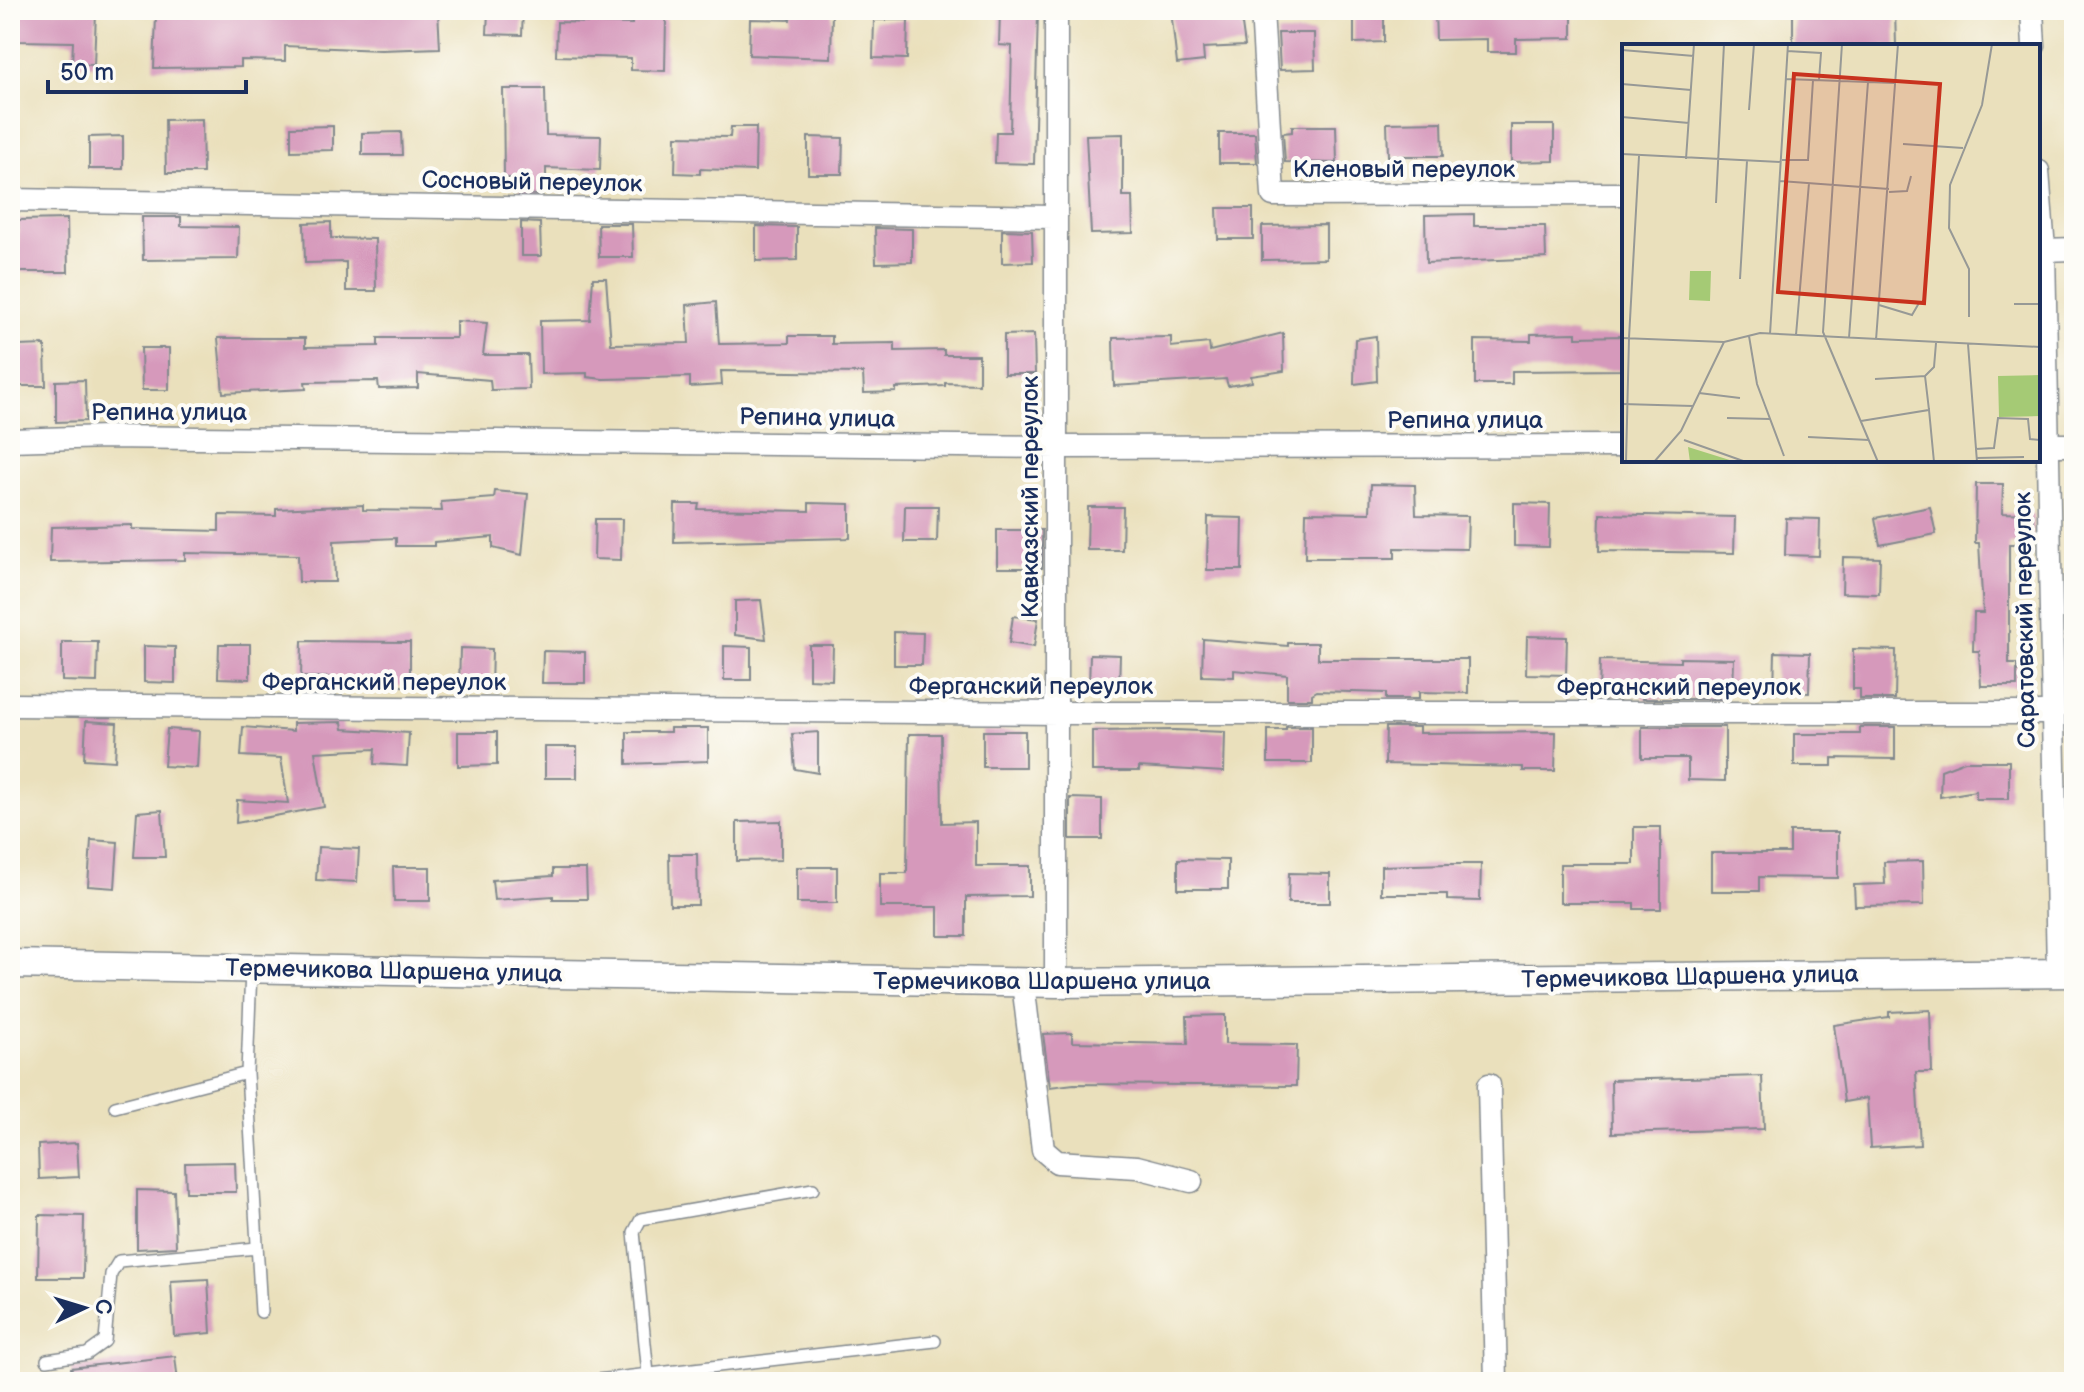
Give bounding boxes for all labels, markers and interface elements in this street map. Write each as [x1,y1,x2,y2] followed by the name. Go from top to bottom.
[48,44,246,94] scale bar
[1622,44,2040,462] inset map
[60,58,114,87] text: 50 m
[1293,155,1516,184] street label: Кленовый переулок
[421,166,643,198] street label: Сосновый переулок
[1016,375,1045,618] street label: Кавказский переулок
[91,398,247,427] street label: Репина улица
[739,402,895,434] street label: Репина улица
[1387,406,1543,435] street label: Репина улица
[2008,491,2042,748] street label: Саратовский переулок
[262,668,506,697] street label: Ферганский переулок
[909,672,1153,701] street label: Ферганский переулок
[1557,673,1801,702] street label: Ферганский переулок
[225,954,563,988] street label: Термечикова Шаршена улица
[1521,960,1859,994] street label: Термечикова Шаршена улица
[873,967,1211,996] street label: Термечикова Шаршена улица
[44,1268,124,1348] north arrow
[88,1298,116,1315] text: С

